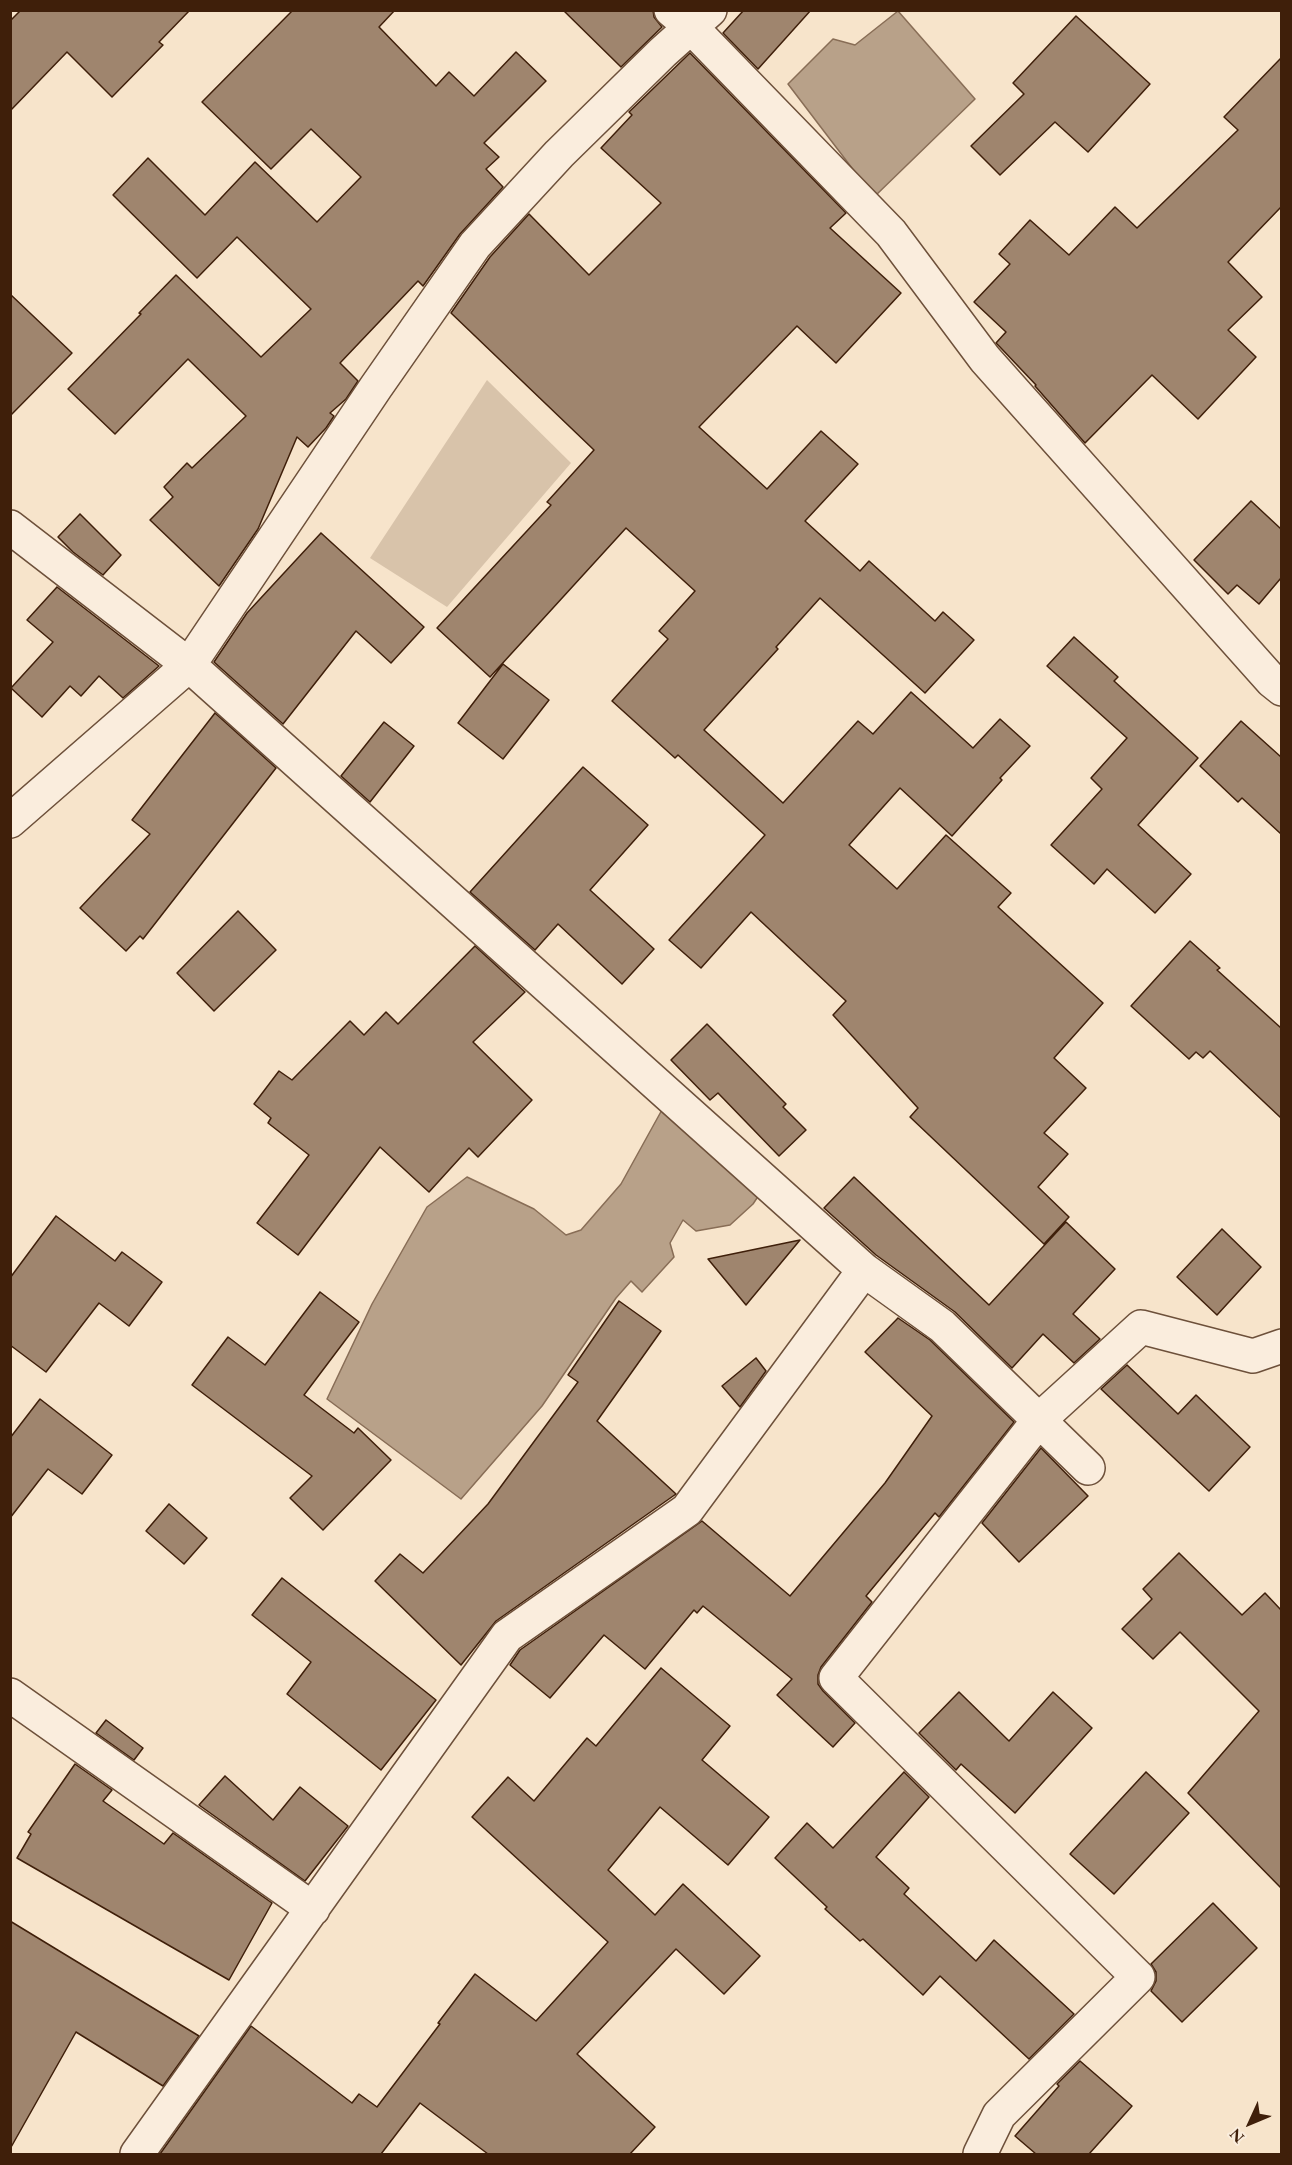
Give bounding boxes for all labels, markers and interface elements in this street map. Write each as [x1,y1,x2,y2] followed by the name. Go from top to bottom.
[1220,2093,1280,2153] north arrow
[1225,2124,1249,2148] text: N

